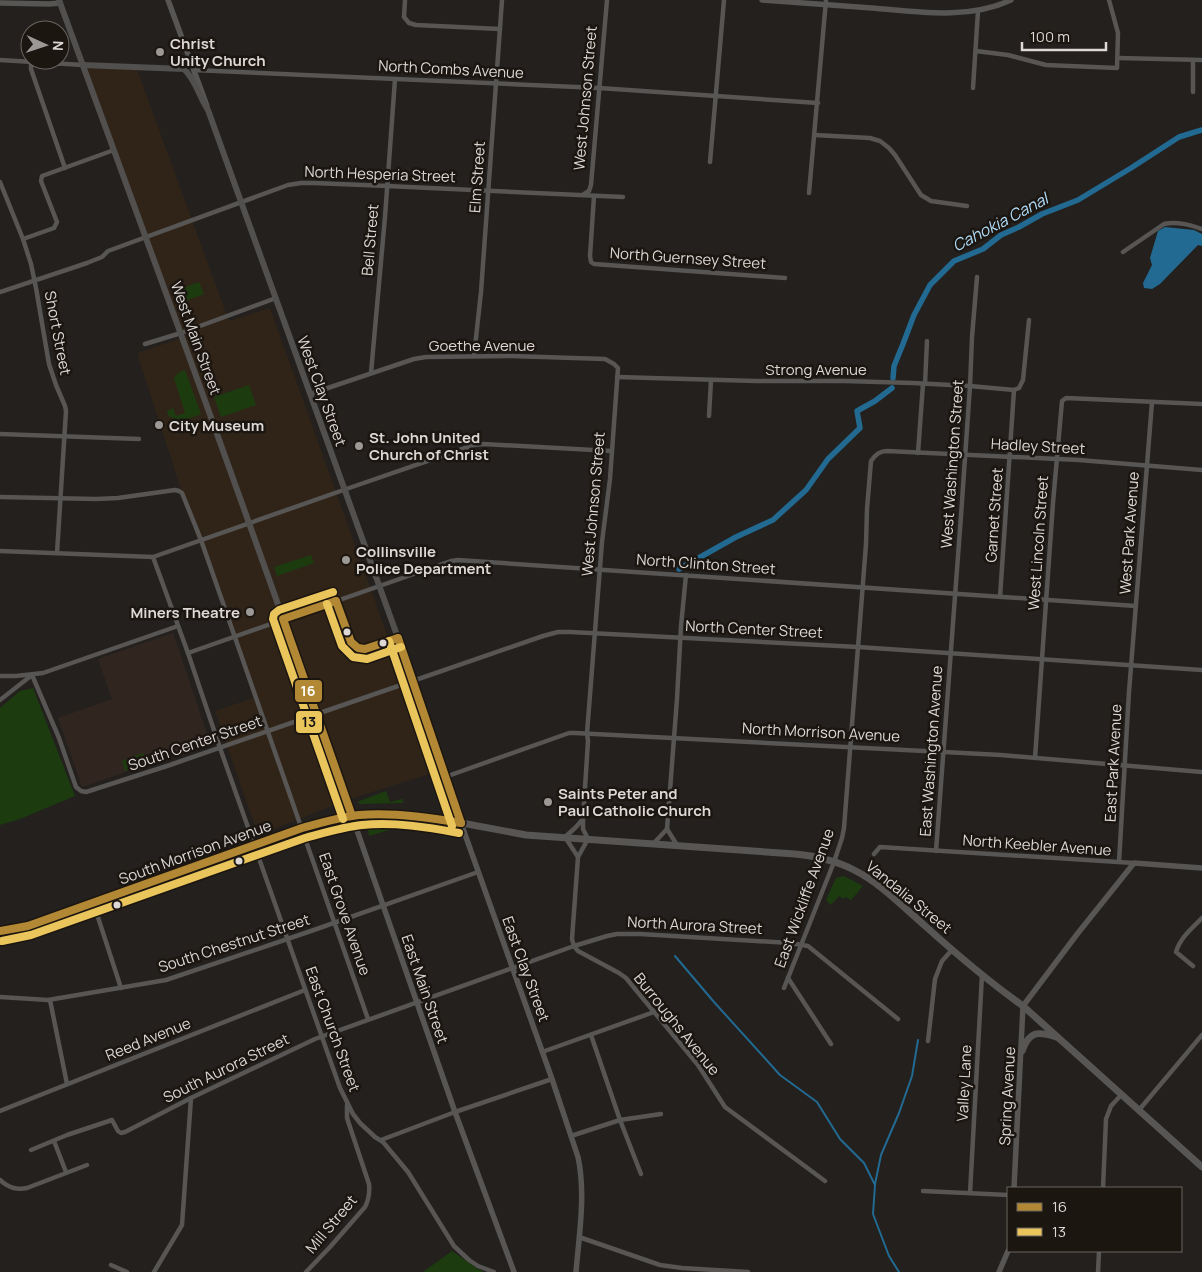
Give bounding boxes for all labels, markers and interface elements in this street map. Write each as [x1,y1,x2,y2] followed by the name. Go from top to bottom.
[20,20,70,70] north arrow
[1022,20,1106,52] scale bar
[568,25,602,171] street label: West Johnson Street
[1030,26,1070,47] text: 100 m
[170,33,266,71] place label: Christ Unity Church
[49,40,68,51] text: N
[154,46,166,58] marker: Christ Unity Church
[378,55,525,83] street label: North Combs Avenue
[464,140,490,214] street label: Elm Street
[304,161,456,187] street label: North Hesperia Street
[948,186,1054,256] water label: Cahokia Canal
[356,203,384,277] street label: Bell Street
[609,242,767,274] street label: North Guernsey Street
[166,278,226,398] street label: West Main Street
[40,289,76,377] street label: Short Street
[292,333,352,449] street label: West Clay Street
[429,335,535,356] street label: Goethe Avenue
[765,359,867,380] street label: Strong Avenue
[936,379,968,549] street label: West Washington Street
[169,415,264,436] place label: City Museum
[153,419,165,431] marker: City Museum
[369,427,489,465] place label: St. John United Church of Christ
[576,431,610,577] street label: West Johnson Street
[990,433,1086,459] street label: Hadley Street
[353,440,365,452] marker: St. John United Church of Christ
[980,467,1008,563] street label: Garnet Street
[1114,471,1144,595] street label: West Park Avenue
[1023,475,1053,611] street label: West Lincoln Street
[356,541,491,579] place label: Collinsville Police Department
[636,549,776,579] street label: North Clinton Street
[340,554,352,566] marker: Collinsville Police Department
[131,602,240,623] place label: Miners Theatre
[244,606,256,618] marker: Miners Theatre
[685,615,823,643] street label: North Center Street
[342,627,352,637] unlabelled marker
[378,638,388,648] unlabelled marker
[915,665,947,837] street label: East Washington Avenue
[294,679,323,703] line badge: 16
[301,681,315,700] text: 16
[1099,703,1127,822] street label: East Park Avenue
[125,710,265,776] street label: South Center Street
[295,710,323,734] line badge: 13
[302,712,316,731] text: 13
[741,717,901,747] street label: North Morrison Avenue
[558,783,711,821] place label: Saints Peter and Paul Catholic Church
[542,796,554,808] marker: Saints Peter and Paul Catholic Church
[116,815,274,889] street label: South Morrison Avenue
[769,825,839,970] street label: East Wickliffe Avenue
[962,829,1112,861] street label: North Keebler Avenue
[314,850,376,978] street label: East Grove Avenue
[234,856,244,866] unlabelled marker
[862,856,956,938] street label: Vandalia Street
[112,900,122,910] unlabelled marker
[156,909,312,977] street label: South Chestnut Street
[627,911,763,939] street label: North Aurora Street
[497,913,555,1025] street label: East Clay Street
[396,932,454,1046] street label: East Main Street
[301,963,365,1095] street label: East Church Street
[629,968,725,1080] street label: Burroughs Avenue
[102,1012,194,1066] street label: Reed Avenue
[159,1028,293,1108] street label: South Aurora Street
[952,1044,977,1122] street label: Valley Lane
[994,1046,1020,1146] street label: Spring Avenue
[1007,1187,1182,1252] legend
[300,1190,362,1258] street label: Mill Street
[1052,1196,1067,1217] text: 16
[1052,1221,1066,1242] text: 13

